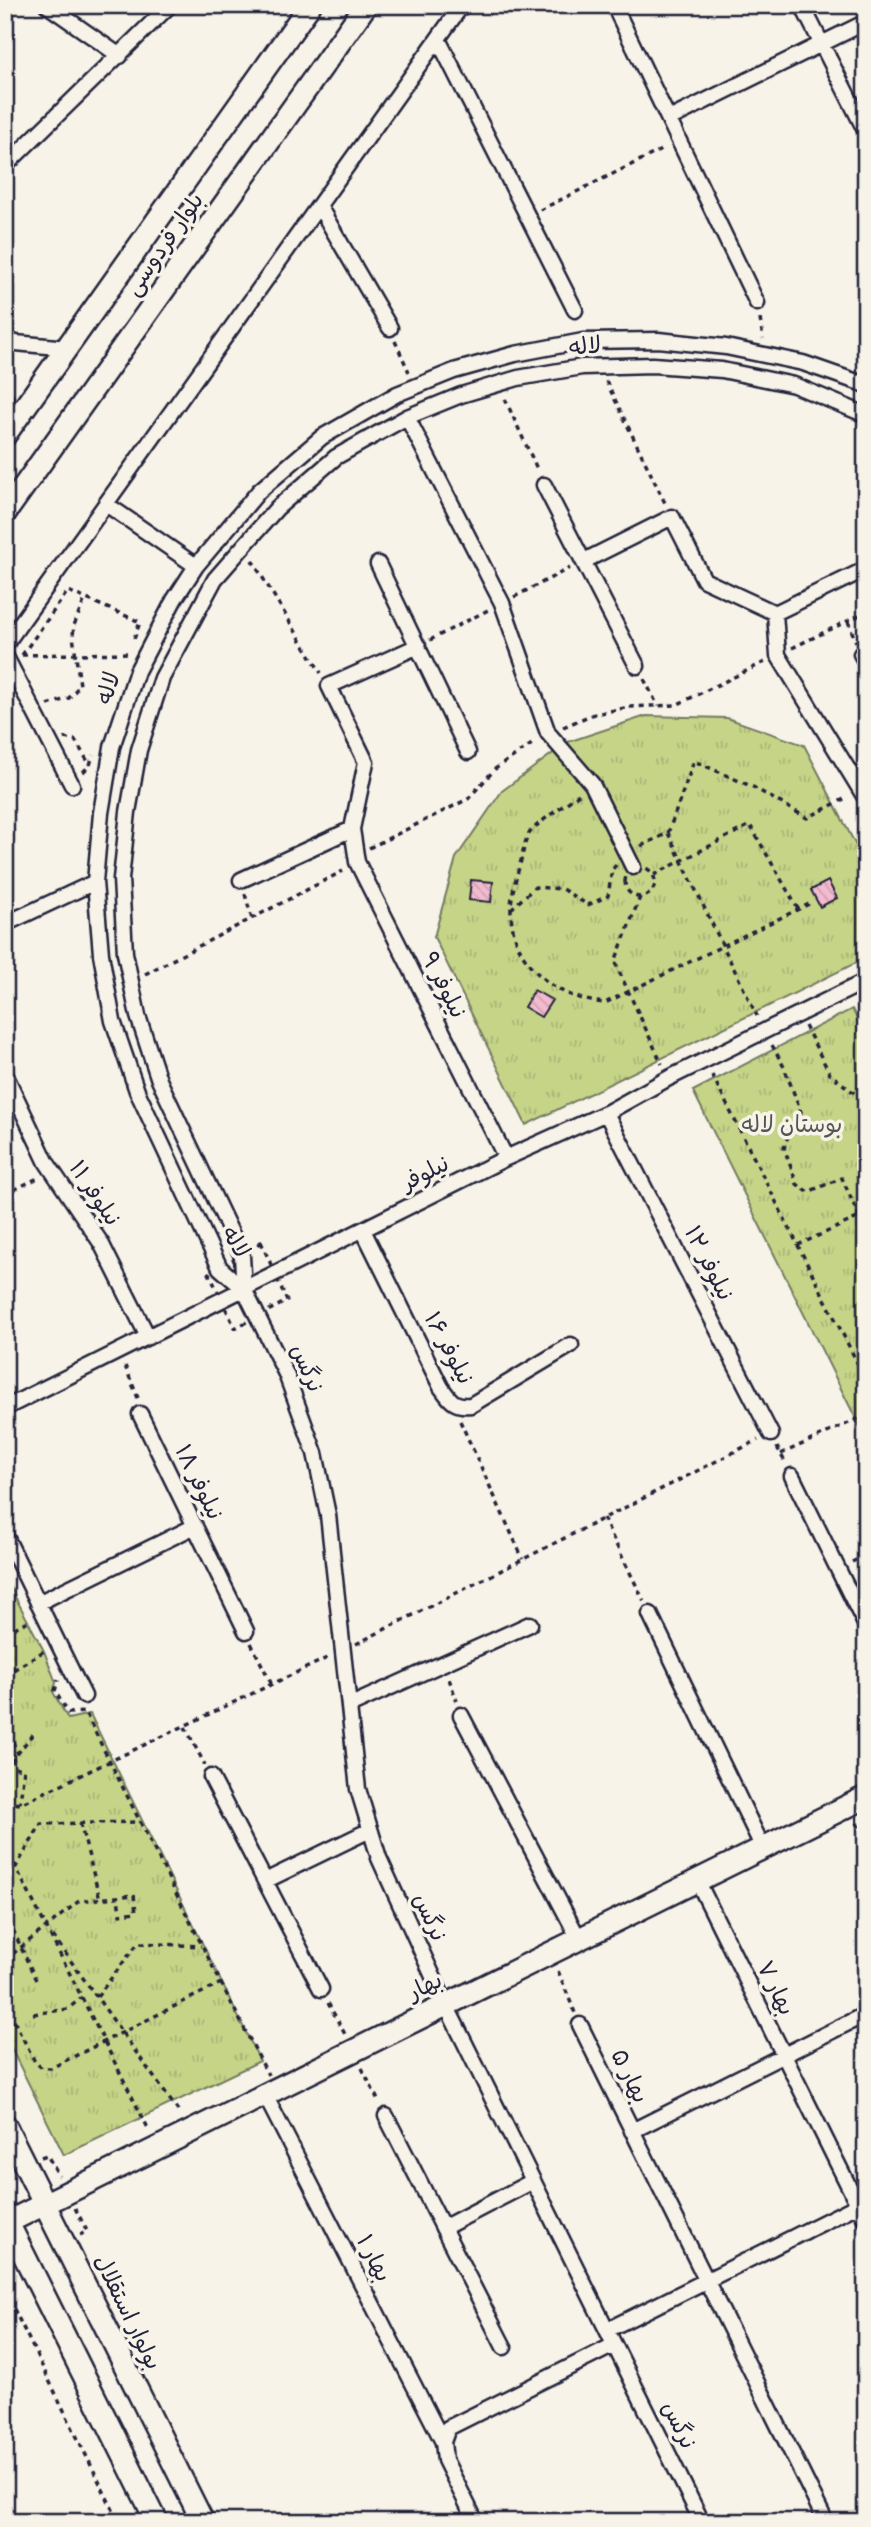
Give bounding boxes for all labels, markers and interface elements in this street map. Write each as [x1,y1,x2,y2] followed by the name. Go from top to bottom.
[113,183,215,305] street label: بلوار فردوسی
[567,324,603,368] street label: لاله
[84,666,132,710] street label: لاله
[410,944,478,1026] street label: نیلوفر ۹
[741,1104,843,1145] park label: بوستان لاله
[392,1143,457,1203] street label: نیلوفر
[58,1151,132,1235] street label: نیلوفر ۱۱
[210,1218,262,1266] street label: لاله
[673,1218,745,1308] street label: نیلوفر ۱۲
[413,1304,485,1392] street label: نیلوفر ۱۶
[278,1337,336,1399] street label: نرگس
[163,1437,235,1527] street label: نیلوفر ۱۸
[401,1886,459,1948] street label: نرگس
[745,1953,807,2023] street label: بهار ۷
[399,1960,450,2013] street label: بهار
[599,2041,661,2111] street label: بهار ۵
[345,2227,403,2289] street label: بهار ۱
[82,2247,174,2377] street label: بولوار استقلال
[650,2394,708,2456] street label: نرگس

